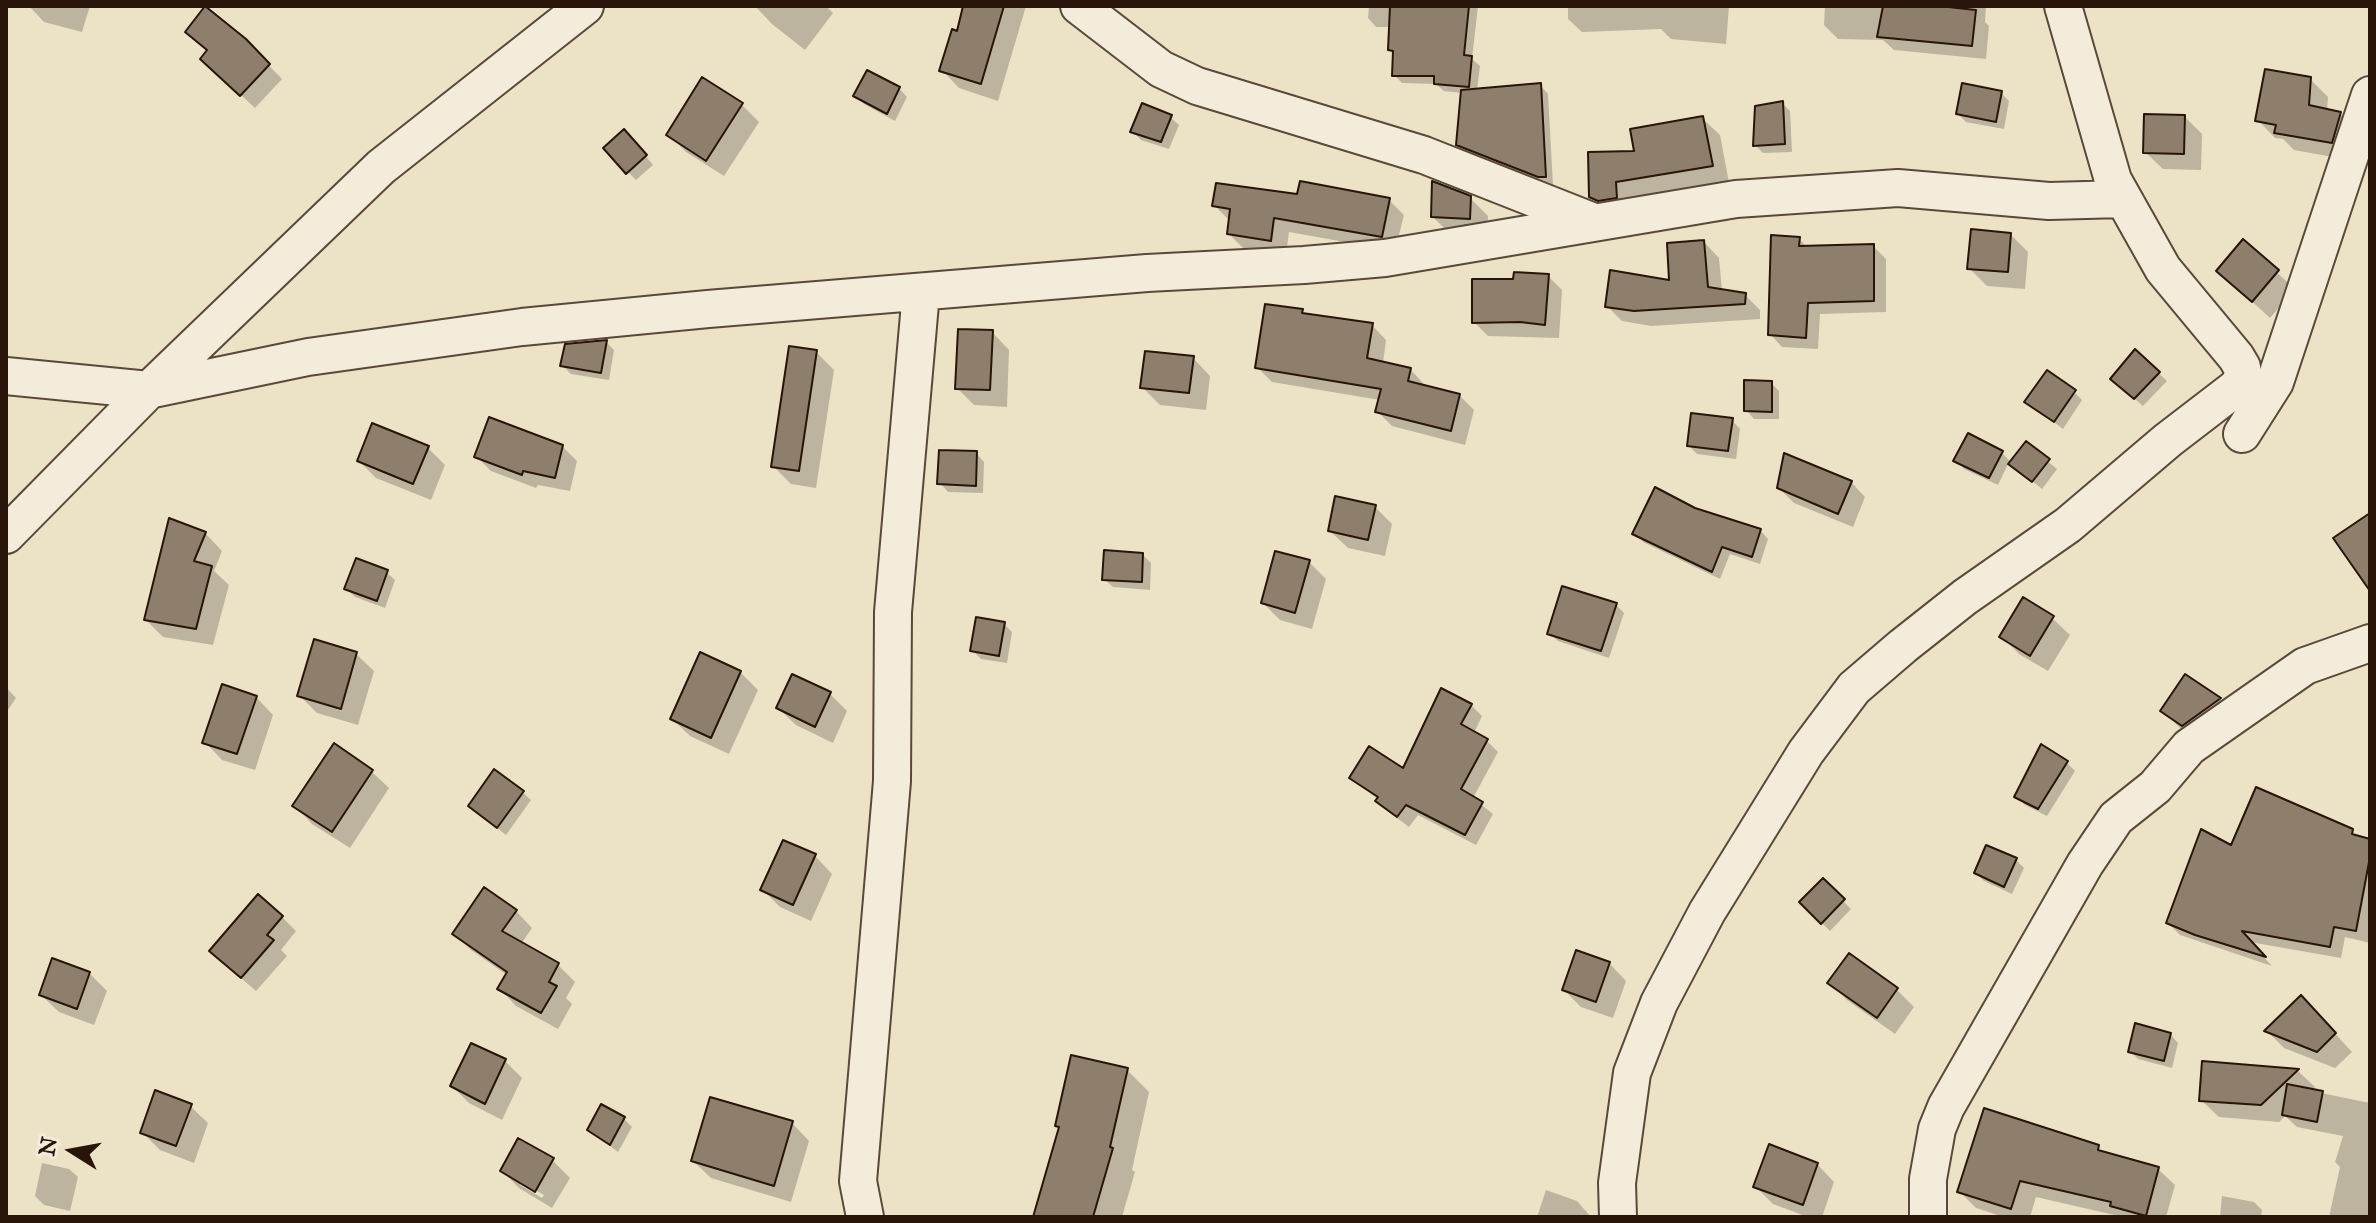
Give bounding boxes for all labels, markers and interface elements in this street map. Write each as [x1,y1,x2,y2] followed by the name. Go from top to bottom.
[32,1111,112,1191] north arrow
[33,1135,63,1158] text: N

